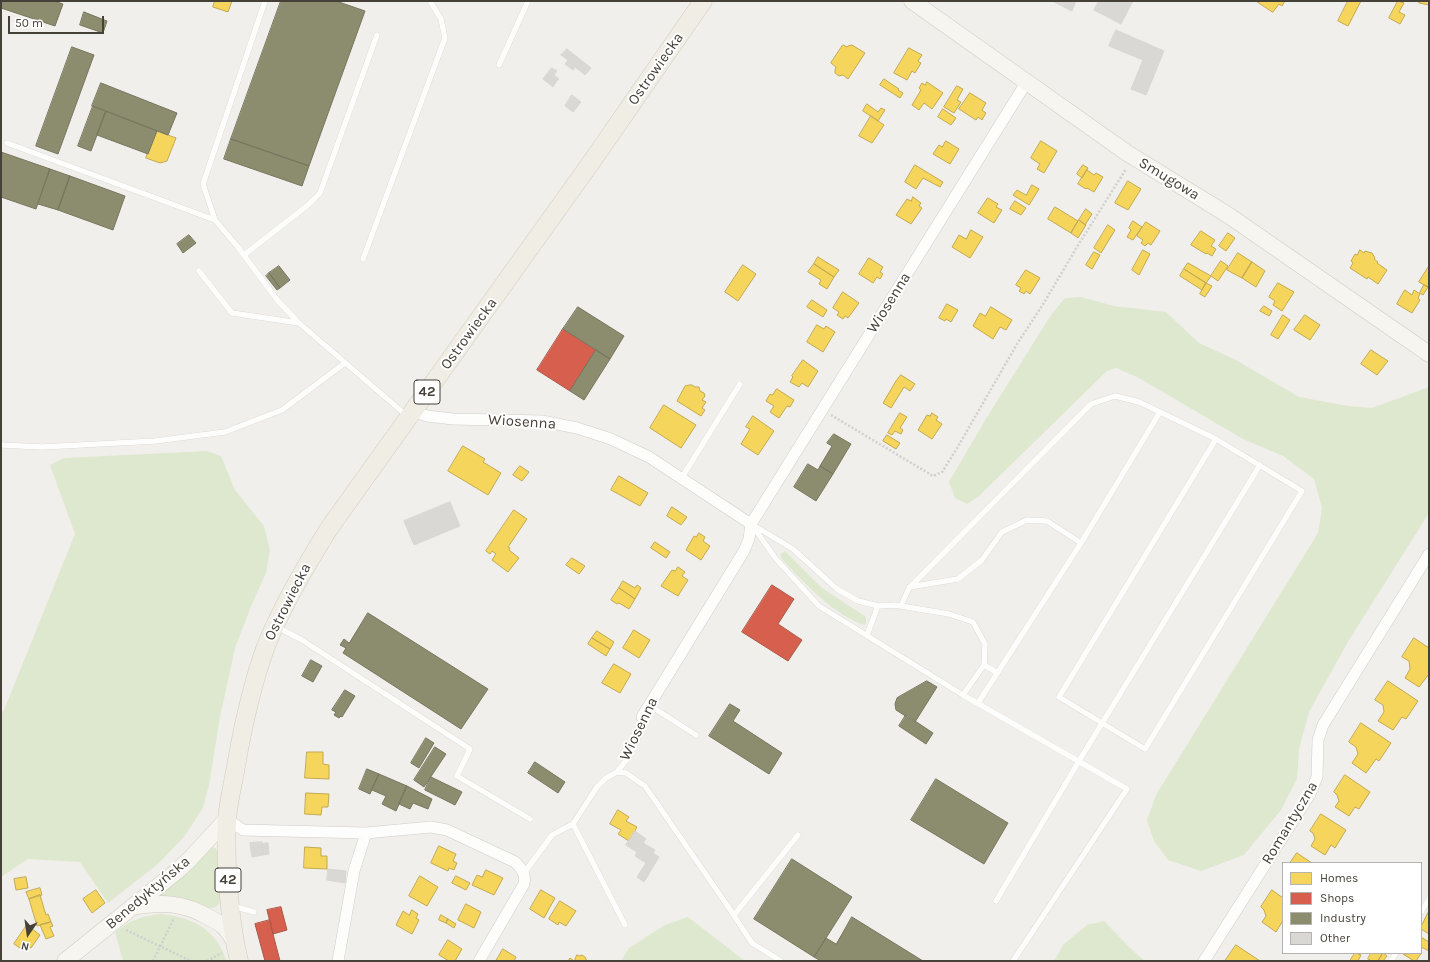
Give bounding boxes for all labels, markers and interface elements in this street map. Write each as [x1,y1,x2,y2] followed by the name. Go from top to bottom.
[10,8,106,34] scale bar
[15,16,43,30] text: 50 m
[624,29,688,109] street label: Ostrowiecka
[1135,154,1203,204] street label: Smugowa
[863,269,915,337] street label: Wiosenna
[437,295,501,373] street label: Ostrowiecka
[414,380,440,404] road number: 42
[487,411,557,433] street label: Wiosenna
[261,560,315,644] street label: Ostrowiecka
[616,694,662,764] street label: Wiosenna
[1258,778,1322,868] street label: Romantyczna
[102,853,194,933] street label: Benedyktyńska
[1282,862,1422,954] legend
[215,868,241,892] road number: 42
[1320,871,1358,885] text: Homes
[1320,891,1354,905] text: Shops
[1320,911,1366,925] text: Industry
[8,914,48,954] north arrow
[1320,931,1350,945] text: Other
[20,939,31,953] text: N

